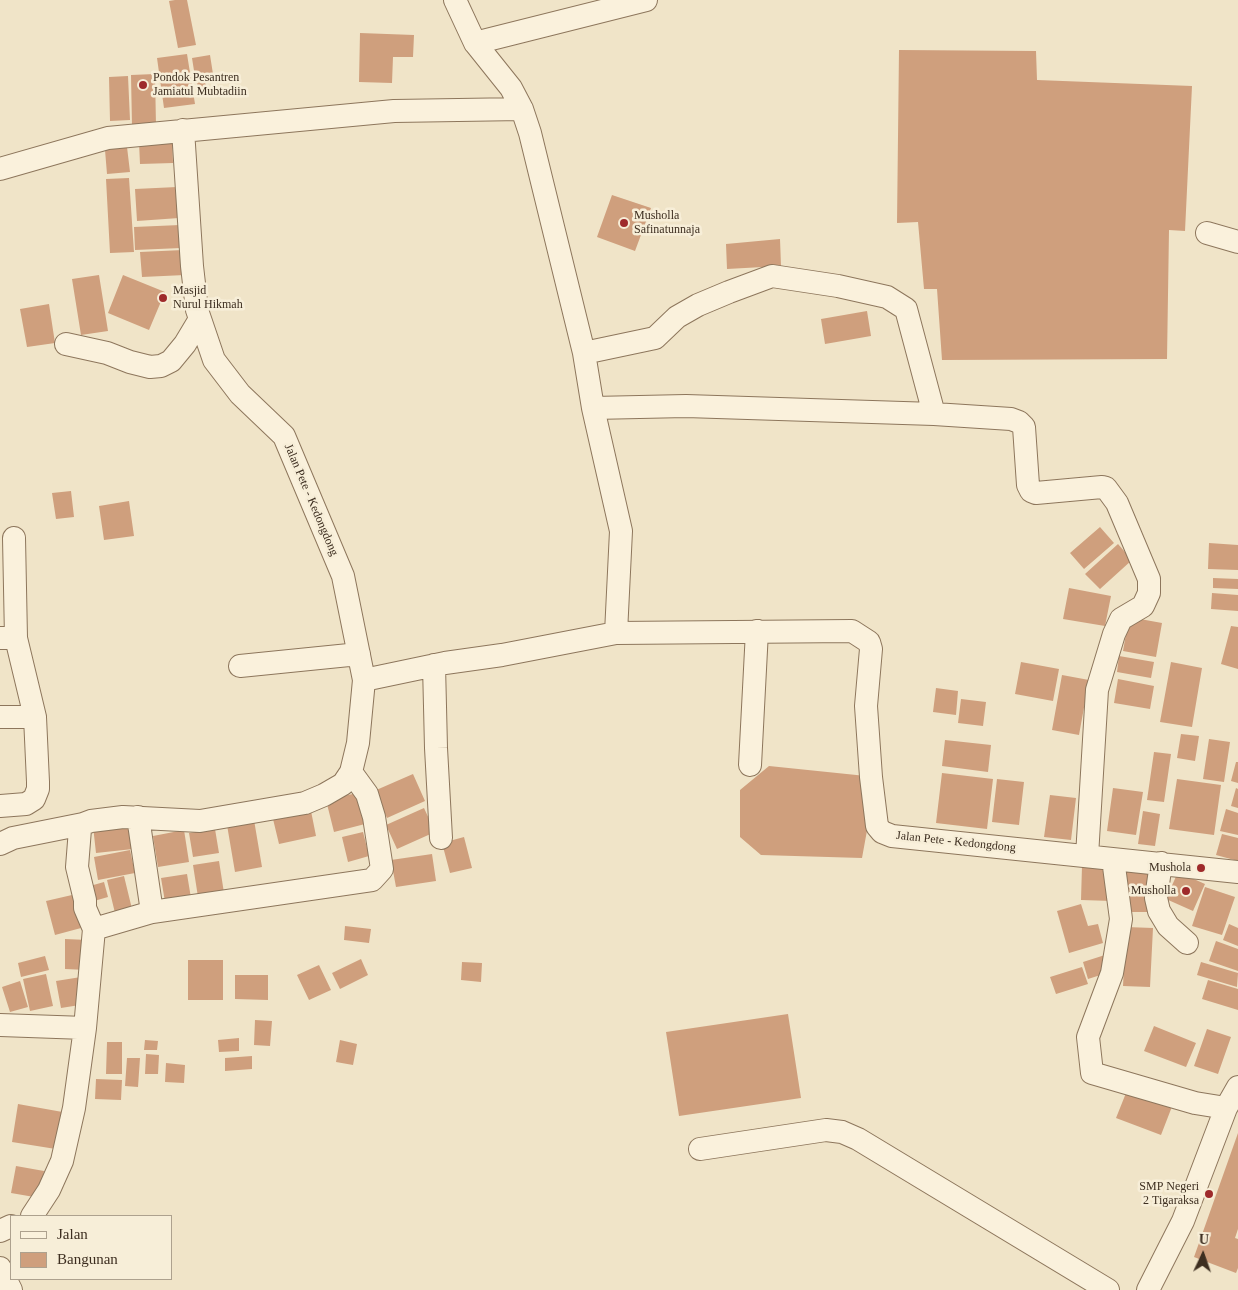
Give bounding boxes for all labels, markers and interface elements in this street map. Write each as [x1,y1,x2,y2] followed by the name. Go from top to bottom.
[153,71,247,99] place label: Pondok Pesantren Jamiatul Mubtadiin
[137,79,149,91] marker: Pondok Pesantren Jamiatul Mubtadiin
[634,209,700,237] place label: Musholla Safinatunnaja
[618,217,630,229] marker: Musholla Safinatunnaja
[173,284,243,312] place label: Masjid Nurul Hikmah
[157,292,169,304] marker: Masjid Nurul Hikmah
[281,442,341,558] street label: Jalan Pete - Kedongdong
[895,829,1017,855] street label: Jalan Pete - Kedongdong
[1149,861,1191,875] place label: Mushola
[1195,862,1207,874] marker: Mushola
[1131,884,1176,898] place label: Musholla
[1180,885,1192,897] marker: Musholla
[1139,1180,1199,1208] place label: SMP Negeri 2 Tigaraksa
[1203,1188,1215,1200] marker: SMP Negeri 2 Tigaraksa
[10,1215,172,1280] legend
[57,1226,88,1242] text: Jalan
[1178,1230,1228,1280] north arrow
[1198,1232,1209,1247] text: U
[57,1251,118,1267] text: Bangunan

